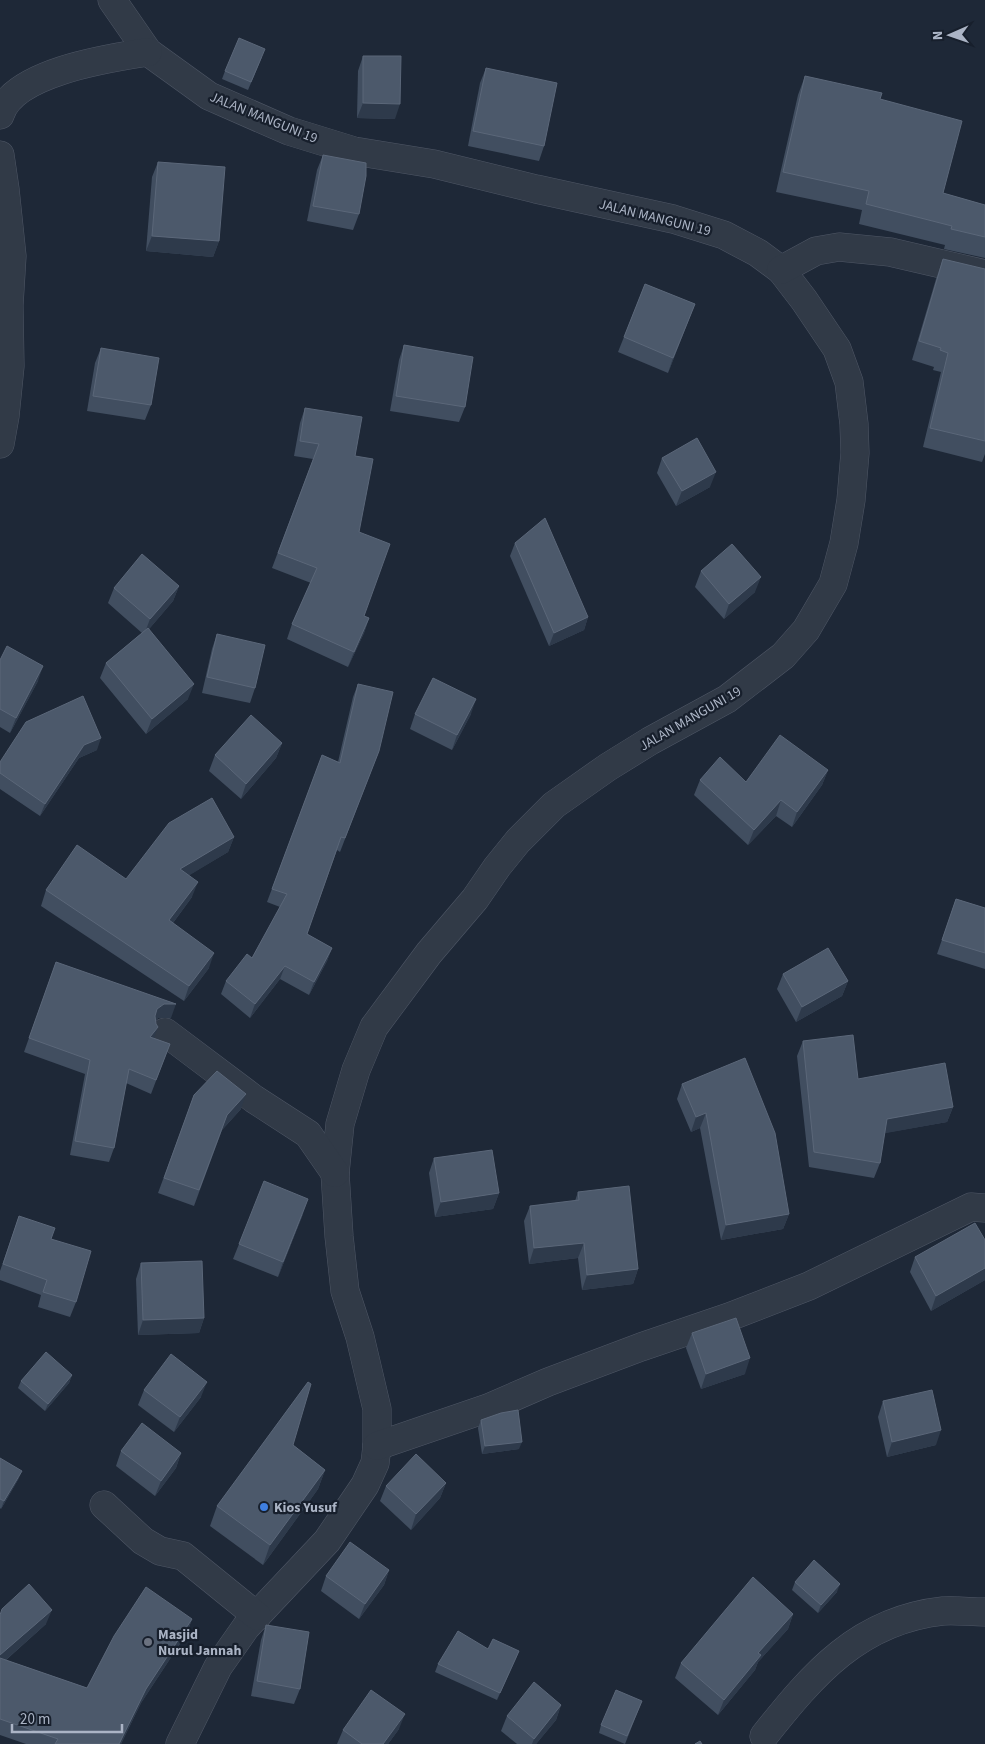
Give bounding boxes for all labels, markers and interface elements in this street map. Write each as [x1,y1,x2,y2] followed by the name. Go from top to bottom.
[925,10,975,60] north arrow
[928,30,948,40] text: N
[207,87,321,149] street label: JALAN MANGUNI 19
[597,194,713,242] street label: JALAN MANGUNI 19
[636,682,745,756] street label: JALAN MANGUNI 19
[274,1498,338,1518] place label: Kios Yusuf
[258,1501,270,1513] marker: Kios Yusuf
[158,1625,241,1661] place label: Masjid Nurul Jannah
[142,1636,154,1648] marker: Masjid Nurul Jannah
[12,1702,122,1734] scale bar
[20,1709,50,1730] text: 20 m

